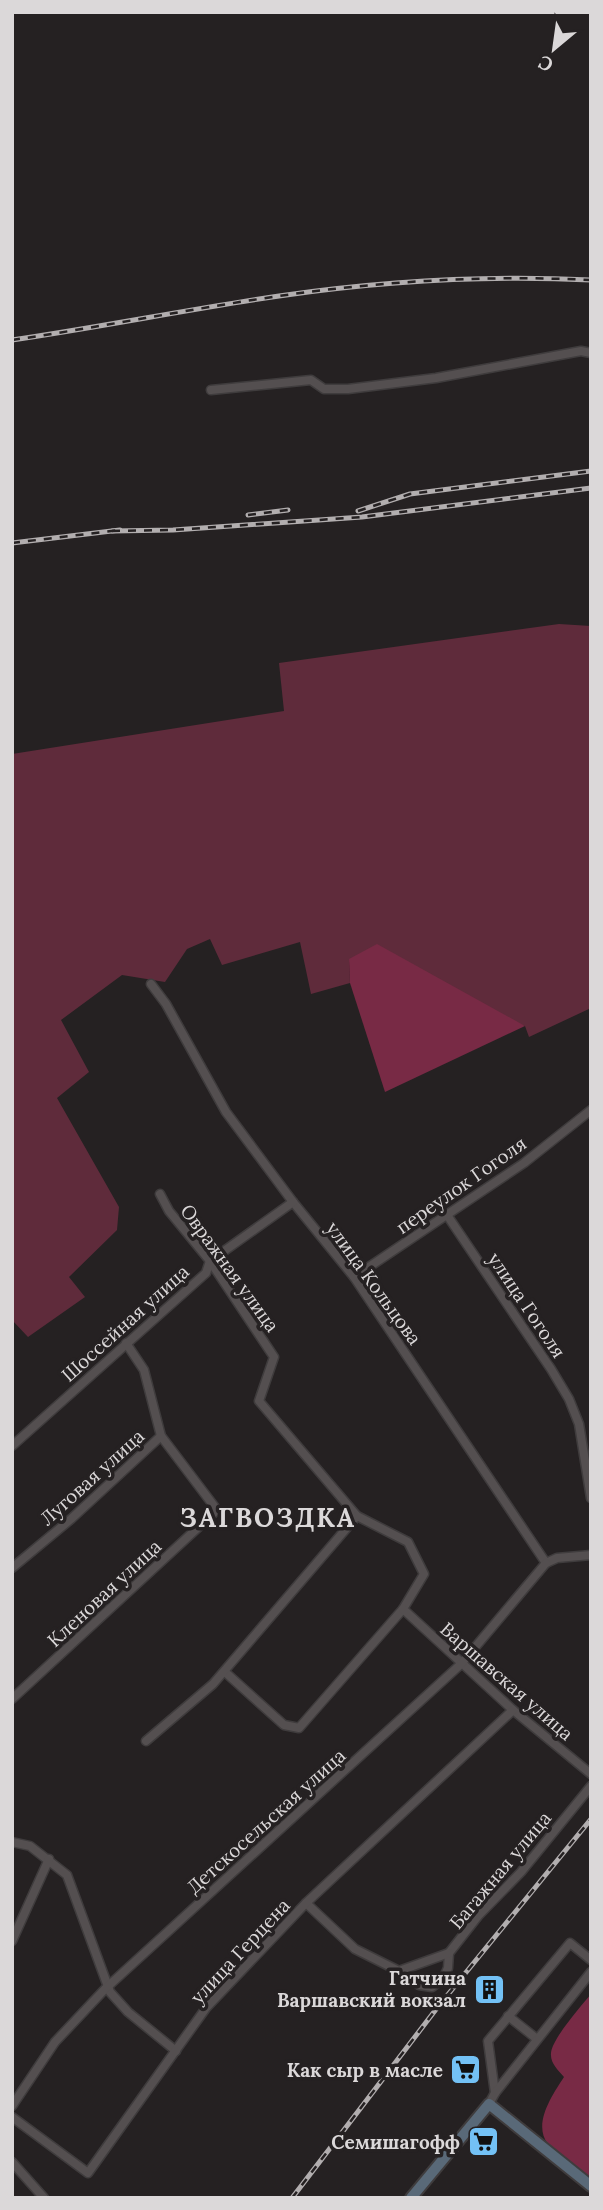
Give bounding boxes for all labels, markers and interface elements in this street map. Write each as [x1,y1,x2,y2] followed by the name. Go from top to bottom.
[519,14,589,84] north arrow
[534,50,557,78] text: С
[391,1131,531,1239] street label: переулок Гоголя
[175,1199,285,1337] street label: Овражная улица
[321,1217,427,1350] street label: улица Кольцова
[483,1248,571,1362] street label: улица Гоголя
[56,1259,194,1387] street label: Шоссейная улица
[35,1424,149,1530] street label: Луговая улица
[180,1501,356,1534] district label: ЗАГВОЗДКА
[42,1534,166,1652] street label: Кленовая улица
[436,1617,579,1745] street label: Варшавская улица
[182,1743,350,1899] street label: Детскосельская улица
[444,1806,556,1934] street label: Багажная улица
[185,1893,295,2009] street label: улица Герцена
[277,1966,466,2012] place label: Гатчина Варшавский вокзал
[472,1972,506,2006] building icon: Гатчина Варшавский вокзал
[449,2053,483,2087] supermarket icon: Как сыр в масле
[287,2058,443,2082] place label: Как сыр в масле
[466,2125,500,2159] supermarket icon: Семишагофф
[331,2130,460,2154] place label: Семишагофф

